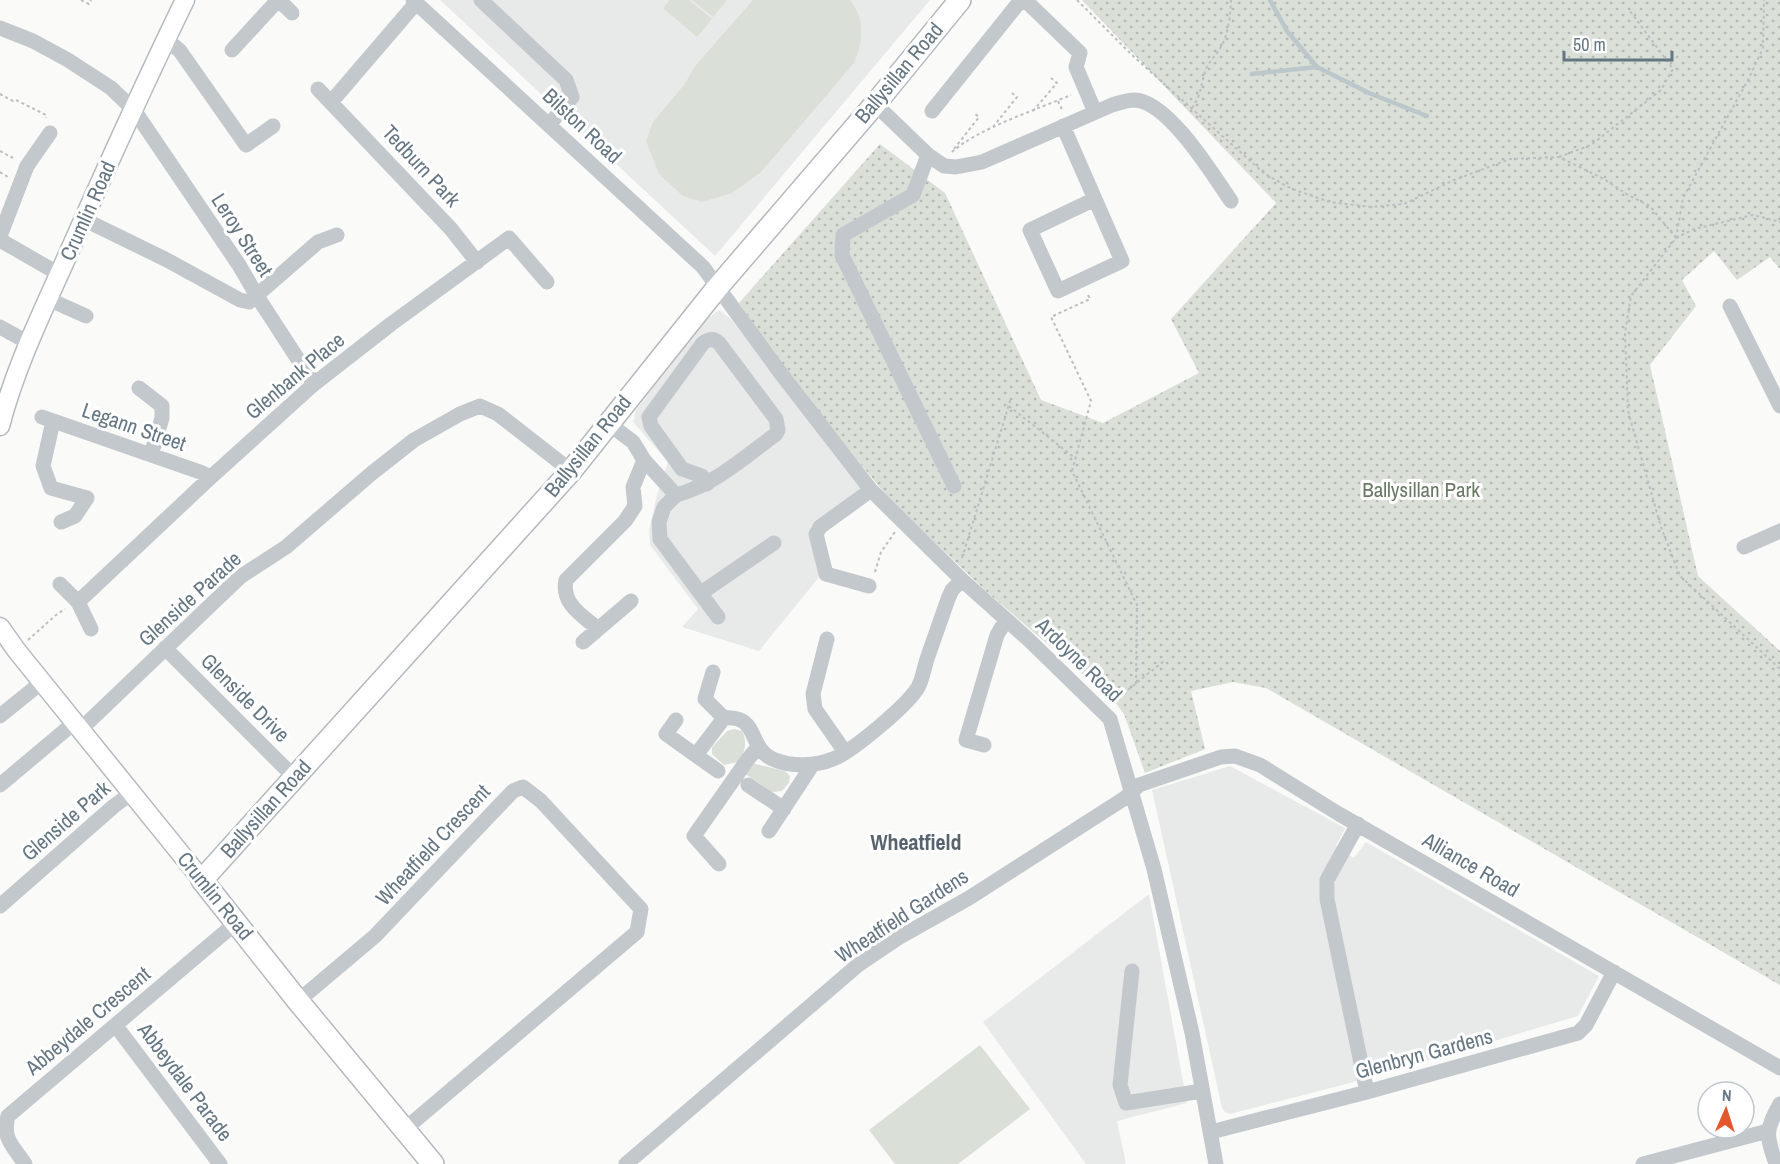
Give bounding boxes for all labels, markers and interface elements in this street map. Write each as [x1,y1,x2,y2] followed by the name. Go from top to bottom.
[848,16,949,129] street label: Ballysillan Road
[1564,24,1672,62] scale bar
[1573,32,1606,57] text: 50 m
[536,81,628,170] street label: Bilston Road
[376,118,467,213] street label: Tedburn Park
[53,156,122,265] street label: Crumlin Road
[205,187,280,282] street label: Leroy Street
[239,325,351,426] street label: Glenbank Place
[537,389,638,503] street label: Ballysillan Road
[78,395,190,458] street label: Legann Street
[1362,475,1480,504] park label: Ballysillan Park
[132,545,247,653] street label: Glenside Parade
[1029,610,1129,708] street label: Ardoyne Road
[194,647,296,749] street label: Glenside Drive
[214,753,318,864] street label: Ballysillan Road
[15,774,117,867] street label: Glenside Park
[369,778,497,912] street label: Wheatfield Crescent
[1417,825,1525,904] street label: Alliance Road
[870,827,962,857] district label: Wheatfield
[171,845,260,946] street label: Crumlin Road
[830,862,974,969] street label: Wheatfield Gardens
[18,960,157,1082] street label: Abbeydale Crescent
[131,1016,240,1147] street label: Abbeydale Parade
[1352,1021,1496,1086] street label: Glenbryn Gardens
[1696,1080,1756,1140] north arrow
[1721,1084,1732,1106] text: N

